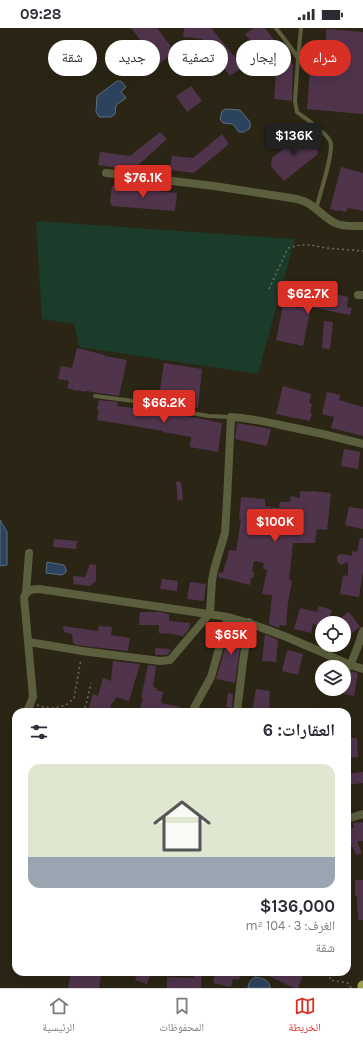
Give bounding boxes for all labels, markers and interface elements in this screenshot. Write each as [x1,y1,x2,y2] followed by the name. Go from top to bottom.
[20,5,61,23] text: 09:28
[48,40,97,76] chip: شقة
[105,40,160,76] chip: جديد
[168,40,228,76] chip: تصفية
[236,40,291,76] chip: إيجار
[299,40,351,76] chip: شراء
[266,123,322,157] pin: $136K
[275,128,313,143] text: $136K
[110,165,176,199] pin: $76.1K
[123,170,163,185] text: $76.1K
[275,281,341,315] pin: $62.7K
[287,286,329,301] text: $62.7K
[131,390,197,424] pin: $66.2K
[142,395,186,410] text: $66.2K
[247,509,303,543] pin: $100K
[256,514,294,529] text: $100K
[315,616,351,696] map controls
[315,616,351,652] button: locate
[207,622,255,656] pin: $65K
[215,627,247,642] text: $65K
[315,660,351,696] button: layers
[263,720,335,740] text: العقارات: 6
[28,721,50,743] icon: filters
[146,790,218,862] icon: home
[260,896,335,916] text: $136,000
[245,918,335,933] text: الغرف: 3 · 104 m²
[316,940,335,955] text: شقة
[42,995,75,1038] tab: الرئيسية
[159,995,204,1038] tab: المحفوظات
[288,995,321,1038] tab: الخريطة

